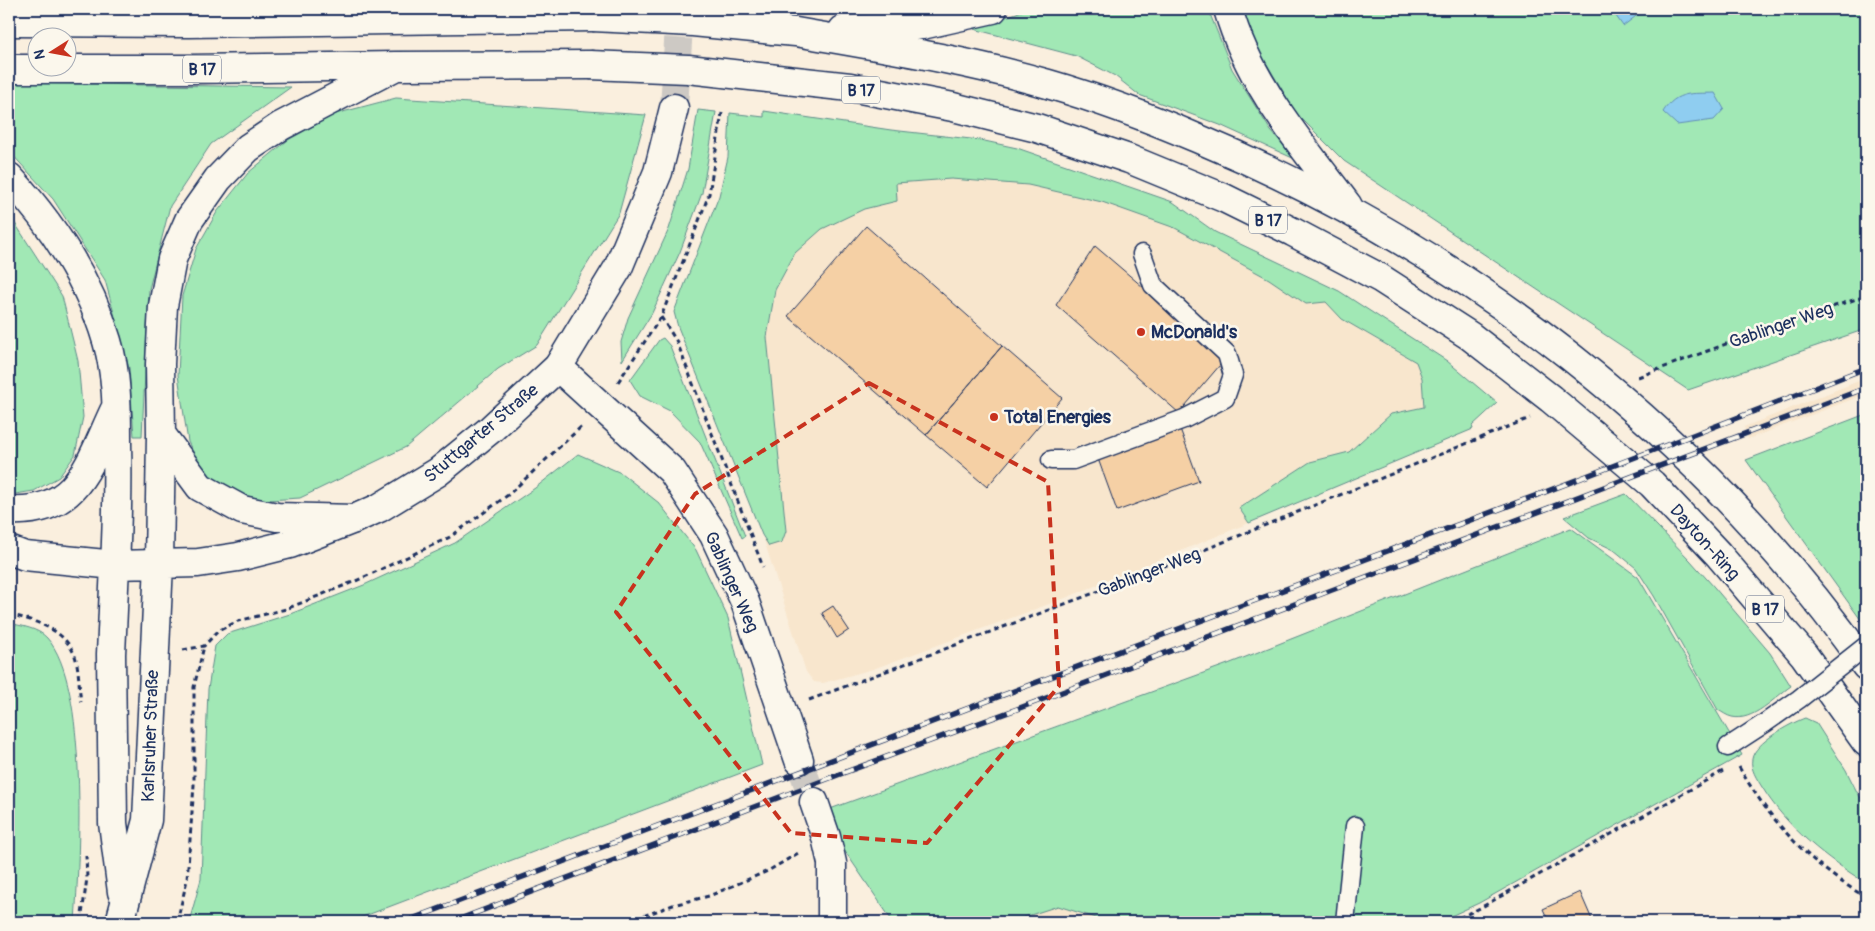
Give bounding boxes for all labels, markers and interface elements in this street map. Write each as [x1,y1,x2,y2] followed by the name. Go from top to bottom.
[28,28,78,78] north arrow
[30,48,49,61] text: N
[183,56,221,82] road number: B 17
[842,76,880,104] road number: B 17
[1249,206,1287,234] road number: B 17
[1726,297,1836,354] street label: Gablinger Weg
[1151,321,1238,344] place label: McDonald's
[1135,326,1147,338] marker: McDonald's
[419,379,544,488] street label: Stuttgarter Straße
[1003,406,1112,429] place label: Total Energies
[988,411,1000,423] marker: Total Energies
[1664,499,1745,585] street label: Dayton-Ring
[699,528,764,636] street label: Gablinger Weg
[1095,542,1204,603] street label: Gablinger Weg
[1746,596,1784,622] road number: B 17
[137,669,164,803] street label: Karlsruher Straße

